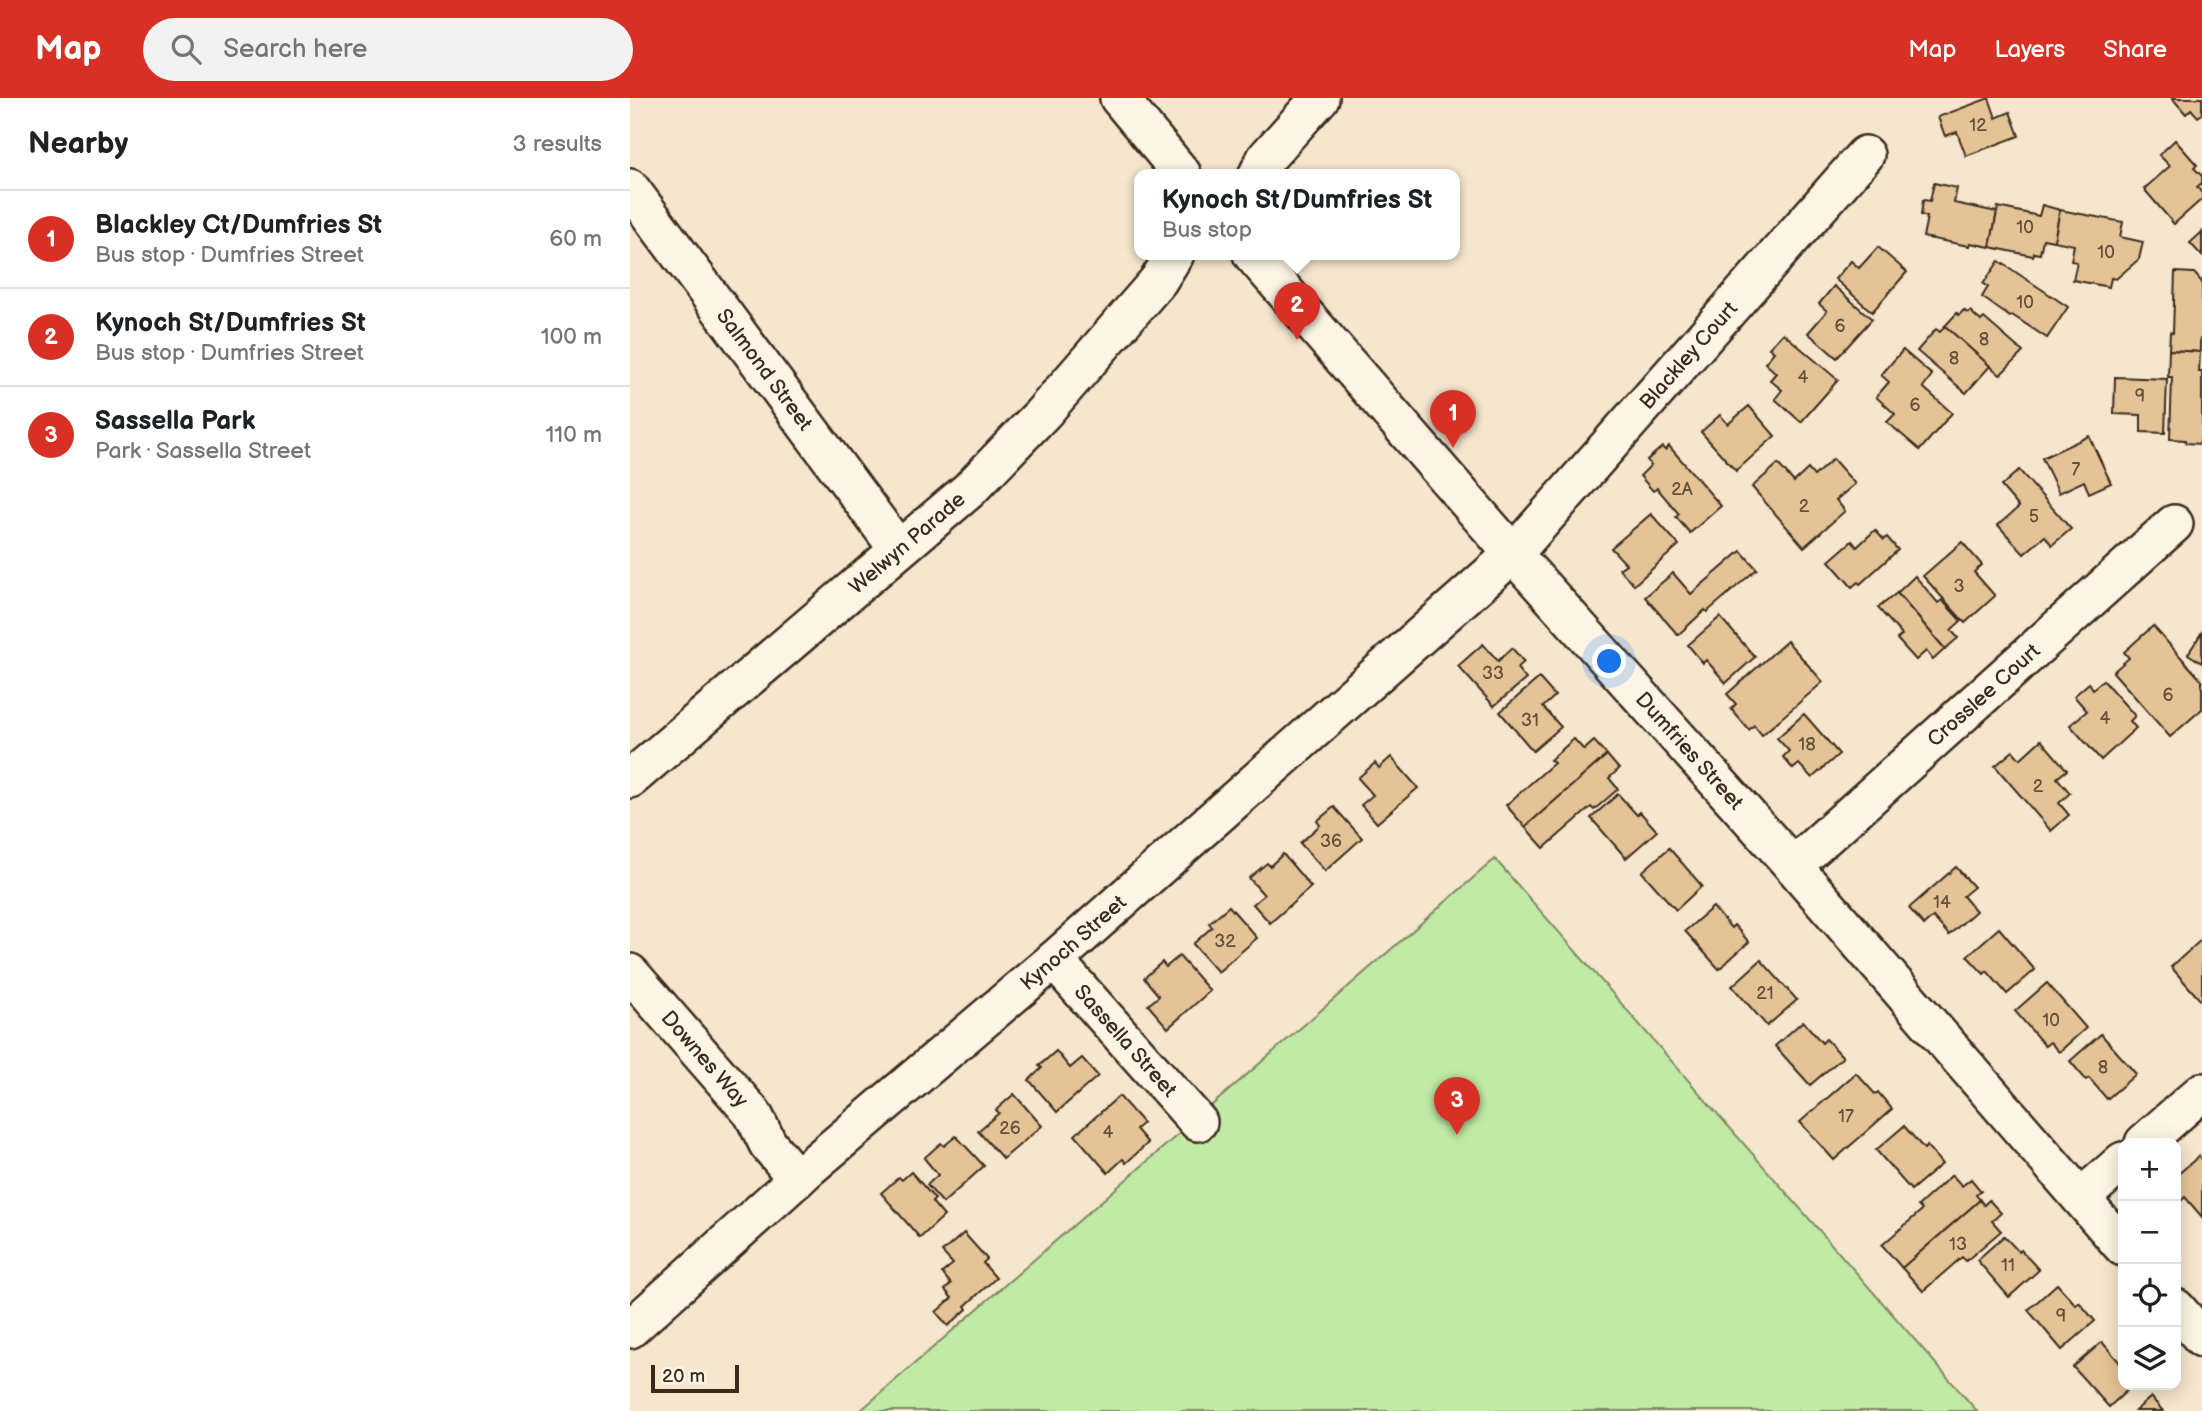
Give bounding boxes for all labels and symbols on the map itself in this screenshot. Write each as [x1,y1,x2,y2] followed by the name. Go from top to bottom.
[1969,115,1987,136] house number: 12
[2016,217,2034,238] house number: 10
[2097,242,2115,263] house number: 10
[1274,282,1320,340] pin: 2
[2016,292,2034,313] house number: 10
[1634,296,1743,414] street label: Blackley Court
[711,304,818,436] street label: Salmond Street
[1835,316,1846,337] house number: 6
[1979,329,1989,350] house number: 8
[1949,348,1959,369] house number: 8
[1798,367,1809,388] house number: 4
[2135,386,2145,407] house number: 9
[1430,390,1476,448] pin: 1
[1910,395,1921,416] house number: 6
[2072,459,2081,480] house number: 7
[1671,479,1693,500] house number: 2A
[844,486,970,599] street label: Welwyn Parade
[1799,496,1810,517] house number: 2
[2029,506,2039,527] house number: 5
[1953,576,1965,597] house number: 3
[1922,638,2045,752] street label: Crosslee Court
[1592,644,1626,678] your location
[1482,663,1504,684] house number: 33
[2163,685,2174,706] house number: 6
[1630,687,1749,815] street label: Dumfries Street
[2100,708,2111,729] house number: 4
[1521,710,1539,731] house number: 31
[1798,734,1816,755] house number: 18
[2033,776,2044,797] house number: 2
[1320,831,1342,852] house number: 36
[1015,889,1132,996] street label: Kynoch Street
[1933,892,1951,913] house number: 14
[1214,931,1236,952] house number: 32
[1069,979,1183,1102] street label: Sassella Street
[1756,983,1774,1004] house number: 21
[656,1006,754,1113] street label: Downes Way
[2042,1010,2060,1031] house number: 10
[2098,1057,2108,1078] house number: 8
[1434,1077,1480,1135] pin: 3
[1838,1106,1854,1127] house number: 17
[999,1118,1021,1139] house number: 26
[1103,1122,1114,1143] house number: 4
[1949,1234,1967,1255] house number: 13
[2001,1255,2015,1276] house number: 11
[2056,1306,2066,1327] house number: 9
[651,1362,738,1394] scale bar

